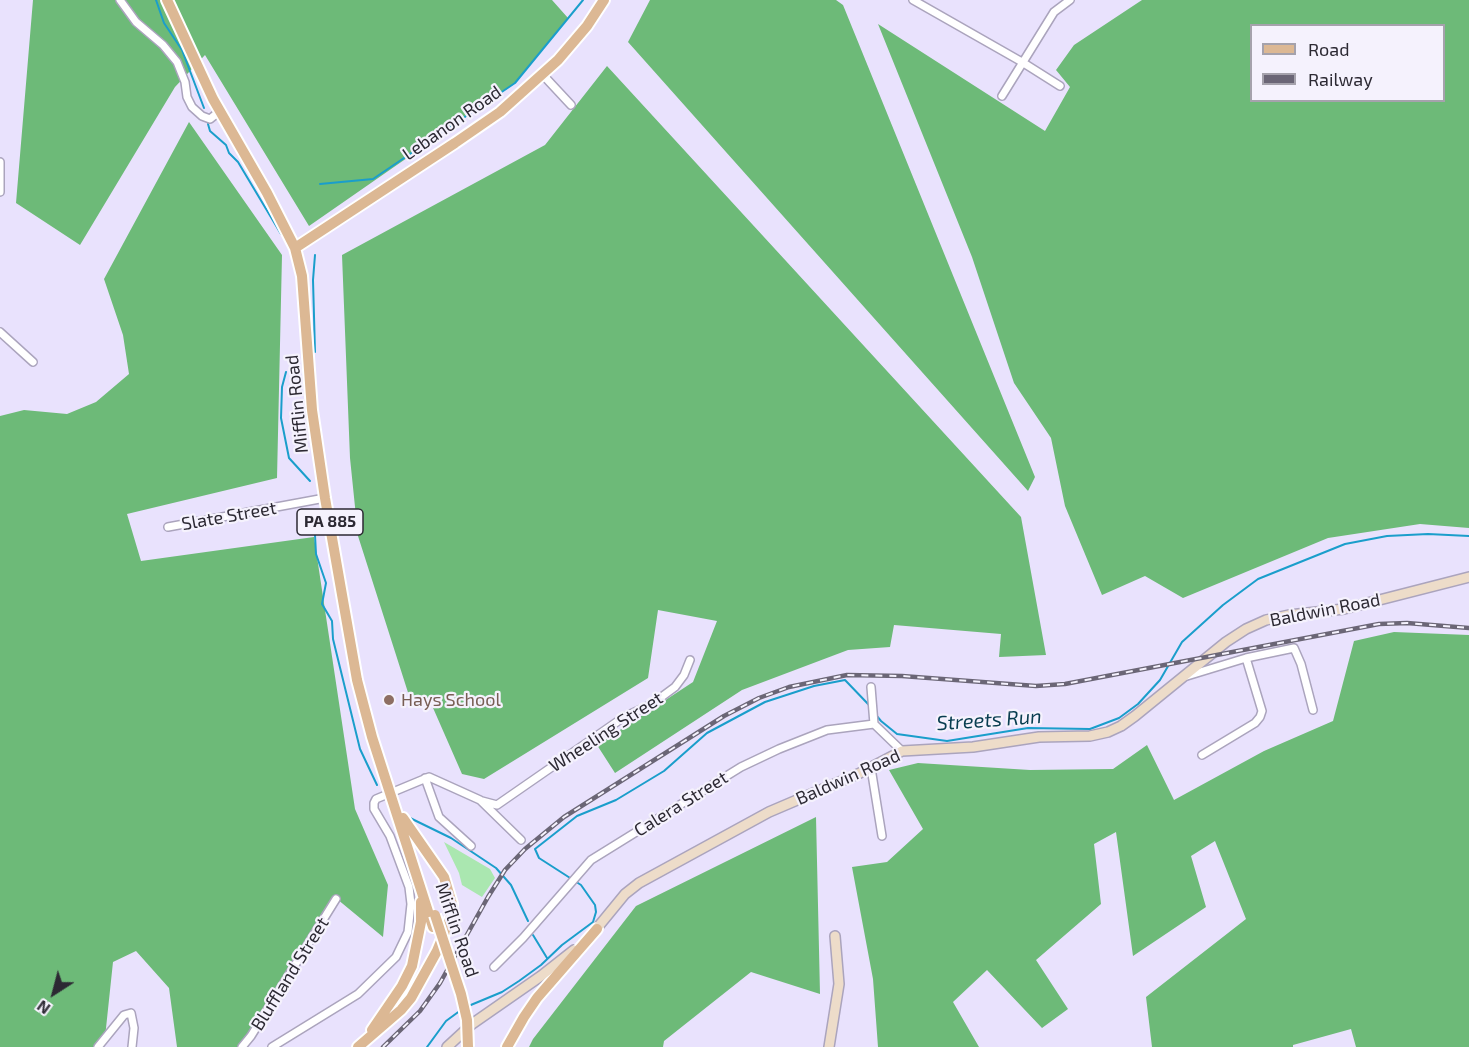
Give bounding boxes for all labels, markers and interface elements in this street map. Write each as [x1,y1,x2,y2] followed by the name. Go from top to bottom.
[1250,24,1445,102] legend
[1308,38,1349,60] text: Road
[1308,68,1373,90] text: Railway
[398,81,506,165] street label: Lebanon Road
[281,354,313,454] street label: Mifflin Road
[180,497,278,535] street label: Slate Street
[297,509,363,535] road number: PA 885
[1268,589,1382,631] street label: Baldwin Road
[545,687,667,777] street label: Wheeling Street
[401,689,501,711] place label: Hays School
[382,693,396,707] marker: Hays School
[936,704,1042,736] water label: Streets Run
[792,744,904,810] street label: Baldwin Road
[630,767,732,841] street label: Calera Street
[431,880,483,980] street label: Mifflin Road
[247,913,333,1035] street label: Bluffland Street
[24,963,84,1023] north arrow
[33,997,53,1019] text: N

